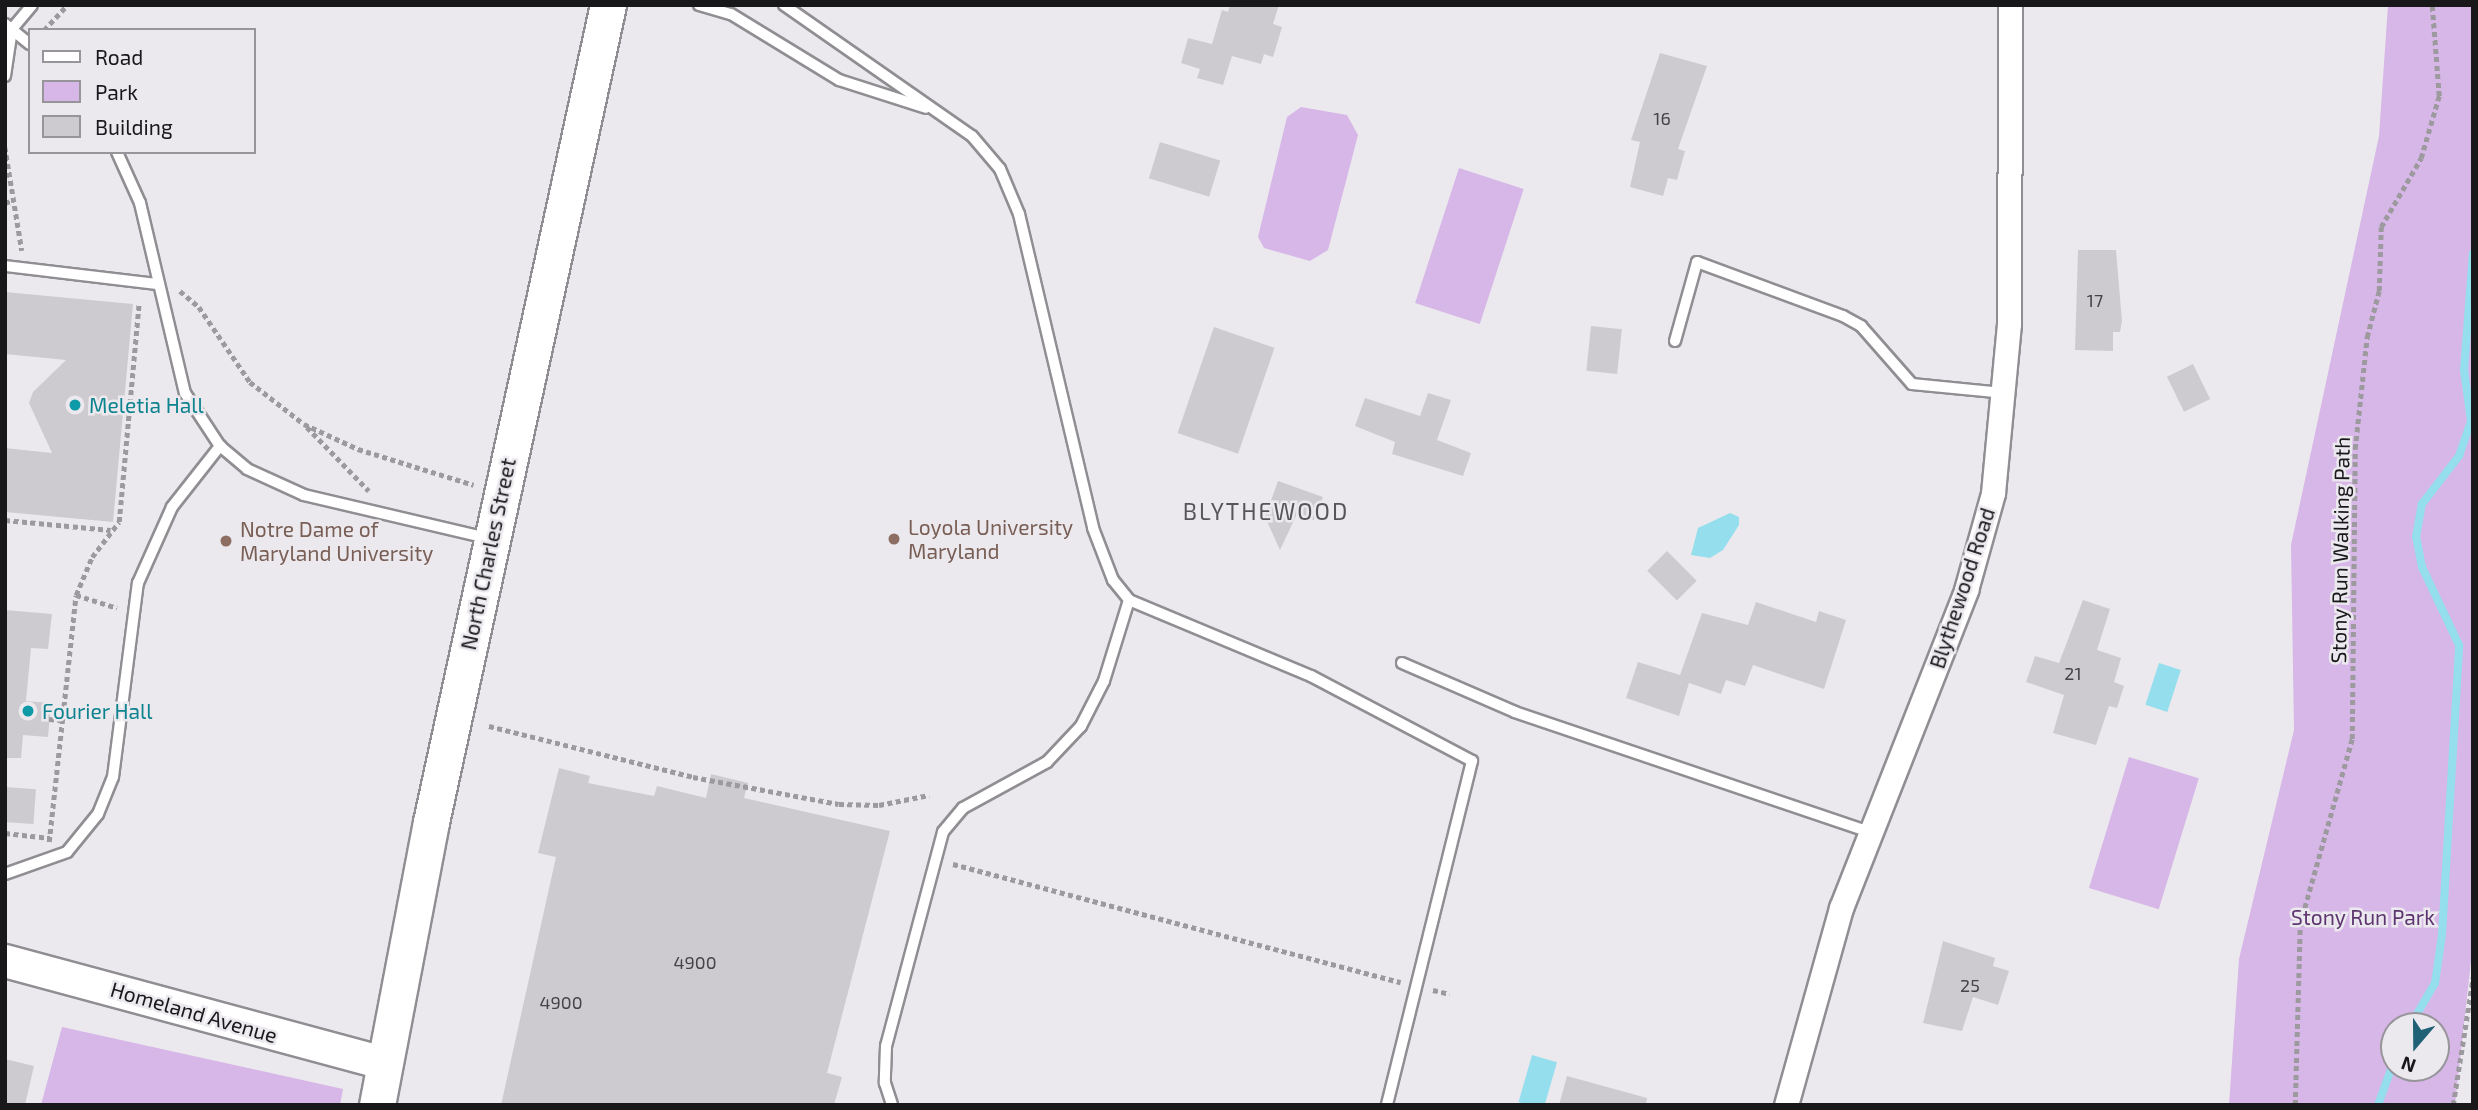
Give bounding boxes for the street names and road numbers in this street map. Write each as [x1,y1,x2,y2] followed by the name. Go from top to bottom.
[2325,436,2355,664] street label: Stony Run Walking Path
[455,456,521,652] street label: North Charles Street
[1924,504,2000,672] street label: Blythewood Road
[108,976,280,1048] street label: Homeland Avenue

